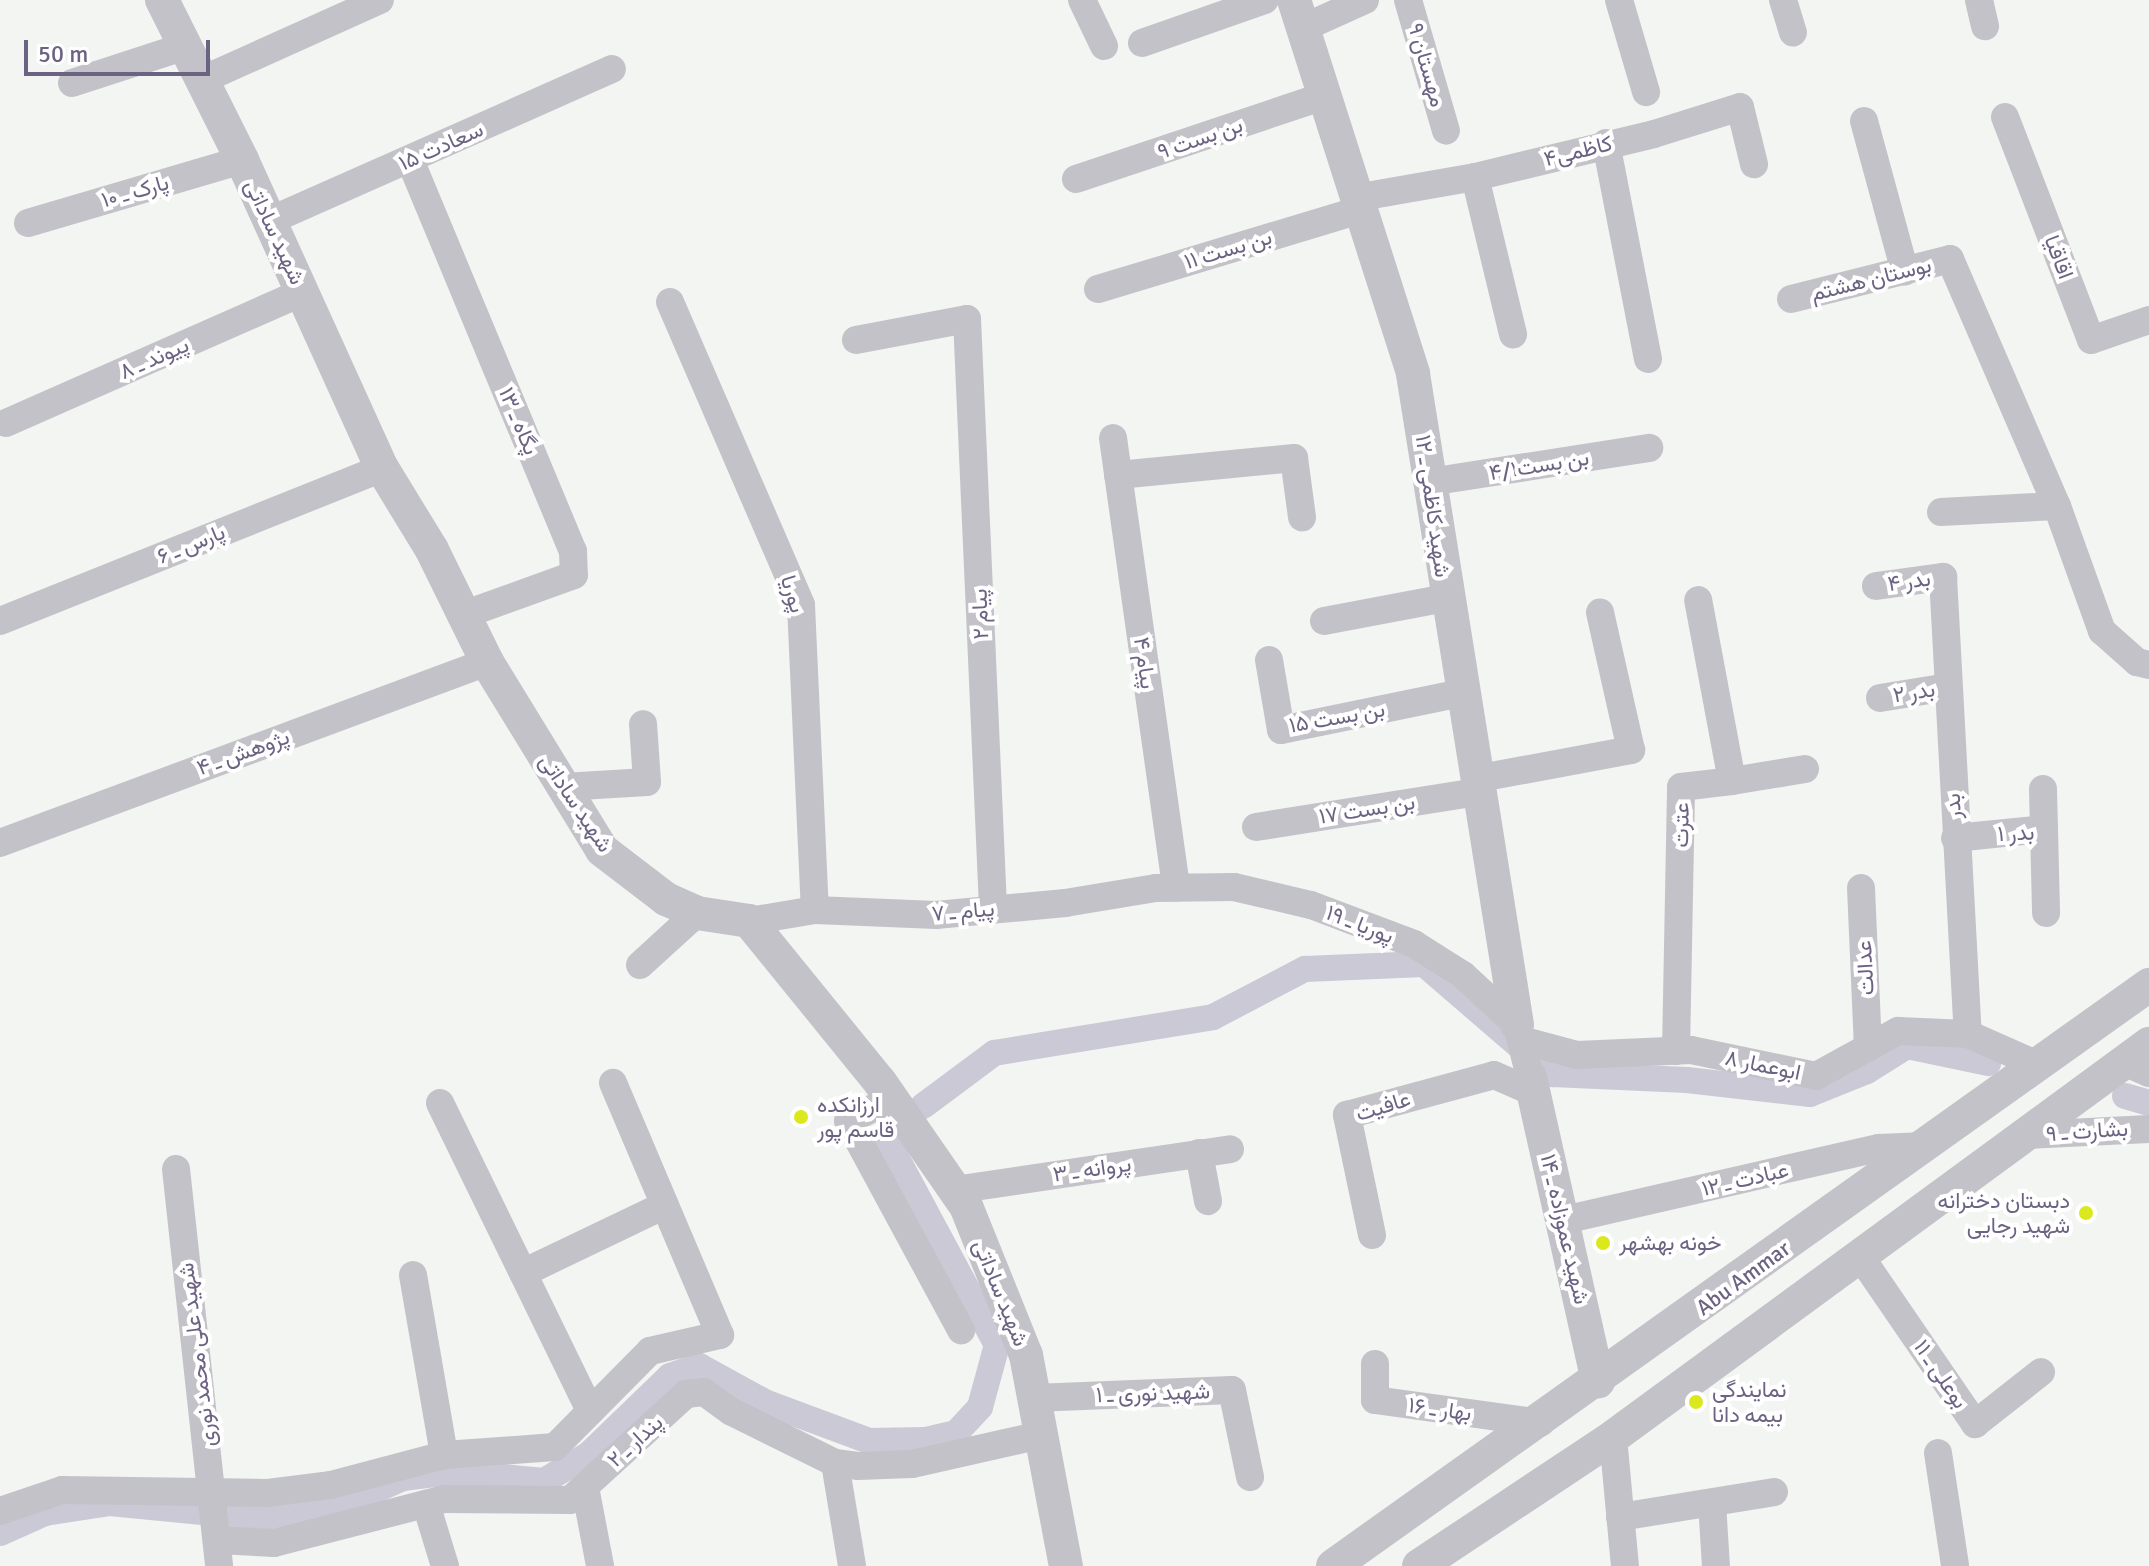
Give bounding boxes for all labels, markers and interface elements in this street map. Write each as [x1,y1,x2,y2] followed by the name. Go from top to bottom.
[1402,20,1452,110] street label: مهستان ۹
[28,24,214,74] scale bar
[38,39,88,69] text: 50 m
[1154,111,1246,165] street label: بن بست ۹
[395,116,487,176] street label: سعادت ۱۵
[1541,130,1615,172] street label: کاظمی۴
[98,169,172,213] street label: پارک ـ ۱۰
[239,175,311,289] street label: شهید ساداتی
[1181,223,1275,275] street label: بن بست ۱۱
[2039,231,2079,283] street label: اقاقیا
[1808,251,1934,307] street label: بوستان هشتم
[115,331,193,385] street label: پیوند ـ ۸
[493,383,545,459] street label: پگاه ـ ۱۳
[1410,433,1456,579] street label: شهید کاظمی ـ ۱۲
[1487,444,1591,486] street label: بن بست۴/۱
[153,518,229,570] street label: پارس ـ ۶
[1886,565,1932,597] street label: بدر ۴
[775,572,811,616] street label: پوریا
[966,588,994,640] street label: پیام ۲
[1128,635,1162,691] street label: پیام ۴
[1891,676,1937,708] street label: بدر ۲
[1287,696,1387,738] street label: بن بست ۱۵
[193,723,293,781] street label: پژوهش ـ ۴
[534,749,618,857] street label: شهید ساداتی
[1317,788,1417,830] street label: بن بست ۱۷
[1939,793,1967,819] street label: بدر
[1667,802,1695,848] street label: عترت
[1997,819,2035,847] street label: بدر ۱
[930,895,996,927] street label: پیام ـ ۷
[1322,899,1398,949] street label: پوریا ـ ۱۹
[1850,940,1880,996] street label: عدالت
[1723,1044,1803,1086] street label: ابوعمار ۸
[1353,1085,1413,1127] street label: عافیت
[817,1091,894,1142] place label: ارزانکده قاسم پور
[792,1108,810,1126] marker: ارزانکده قاسم پور
[2045,1115,2129,1147] street label: بشارت ـ ۹
[1051,1150,1133,1188] street label: پروانه ـ ۳
[1535,1151,1595,1307] street label: شهید عموزاده ـ ۱۴
[1699,1156,1791,1202] street label: عبادت ـ ۱۲
[1938,1187,2070,1238] place label: دبستان دخترانه شهید رجایی
[2077,1204,2095,1222] marker: دبستان دخترانه شهید رجایی
[1619,1230,1722,1256] place label: خونه بهشهر
[1594,1234,1612,1252] marker: خونه بهشهر
[1691,1235,1795,1321] street label: Abu Ammar
[968,1236,1034,1350] street label: شهید ساداتی
[173,1261,221,1449] street label: شهید علی محمد نوری
[1908,1335,1974,1413] street label: بوعلی ـ ۱۱
[1712,1376,1786,1428] place label: نمایندگی بیمه دانا
[1096,1378,1210,1408] street label: شهید نوری ـ ۱
[1407,1392,1473,1426] street label: بهار ـ ۱۶
[1687,1393,1705,1411] marker: نمایندگی بیمه دانا
[602,1409,668,1473] street label: پندار ـ ۲

